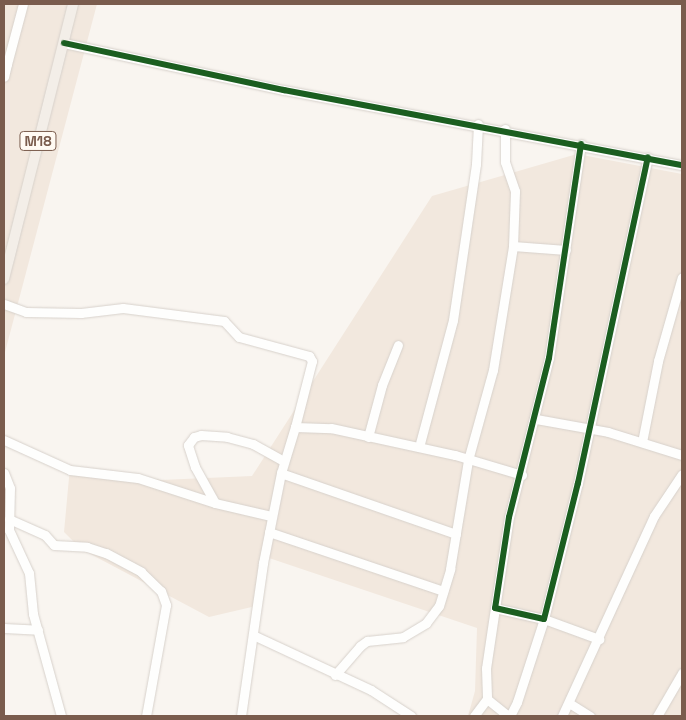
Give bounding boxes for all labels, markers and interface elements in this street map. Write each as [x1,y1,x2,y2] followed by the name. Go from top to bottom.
[19,130,57,152] road number: M18

